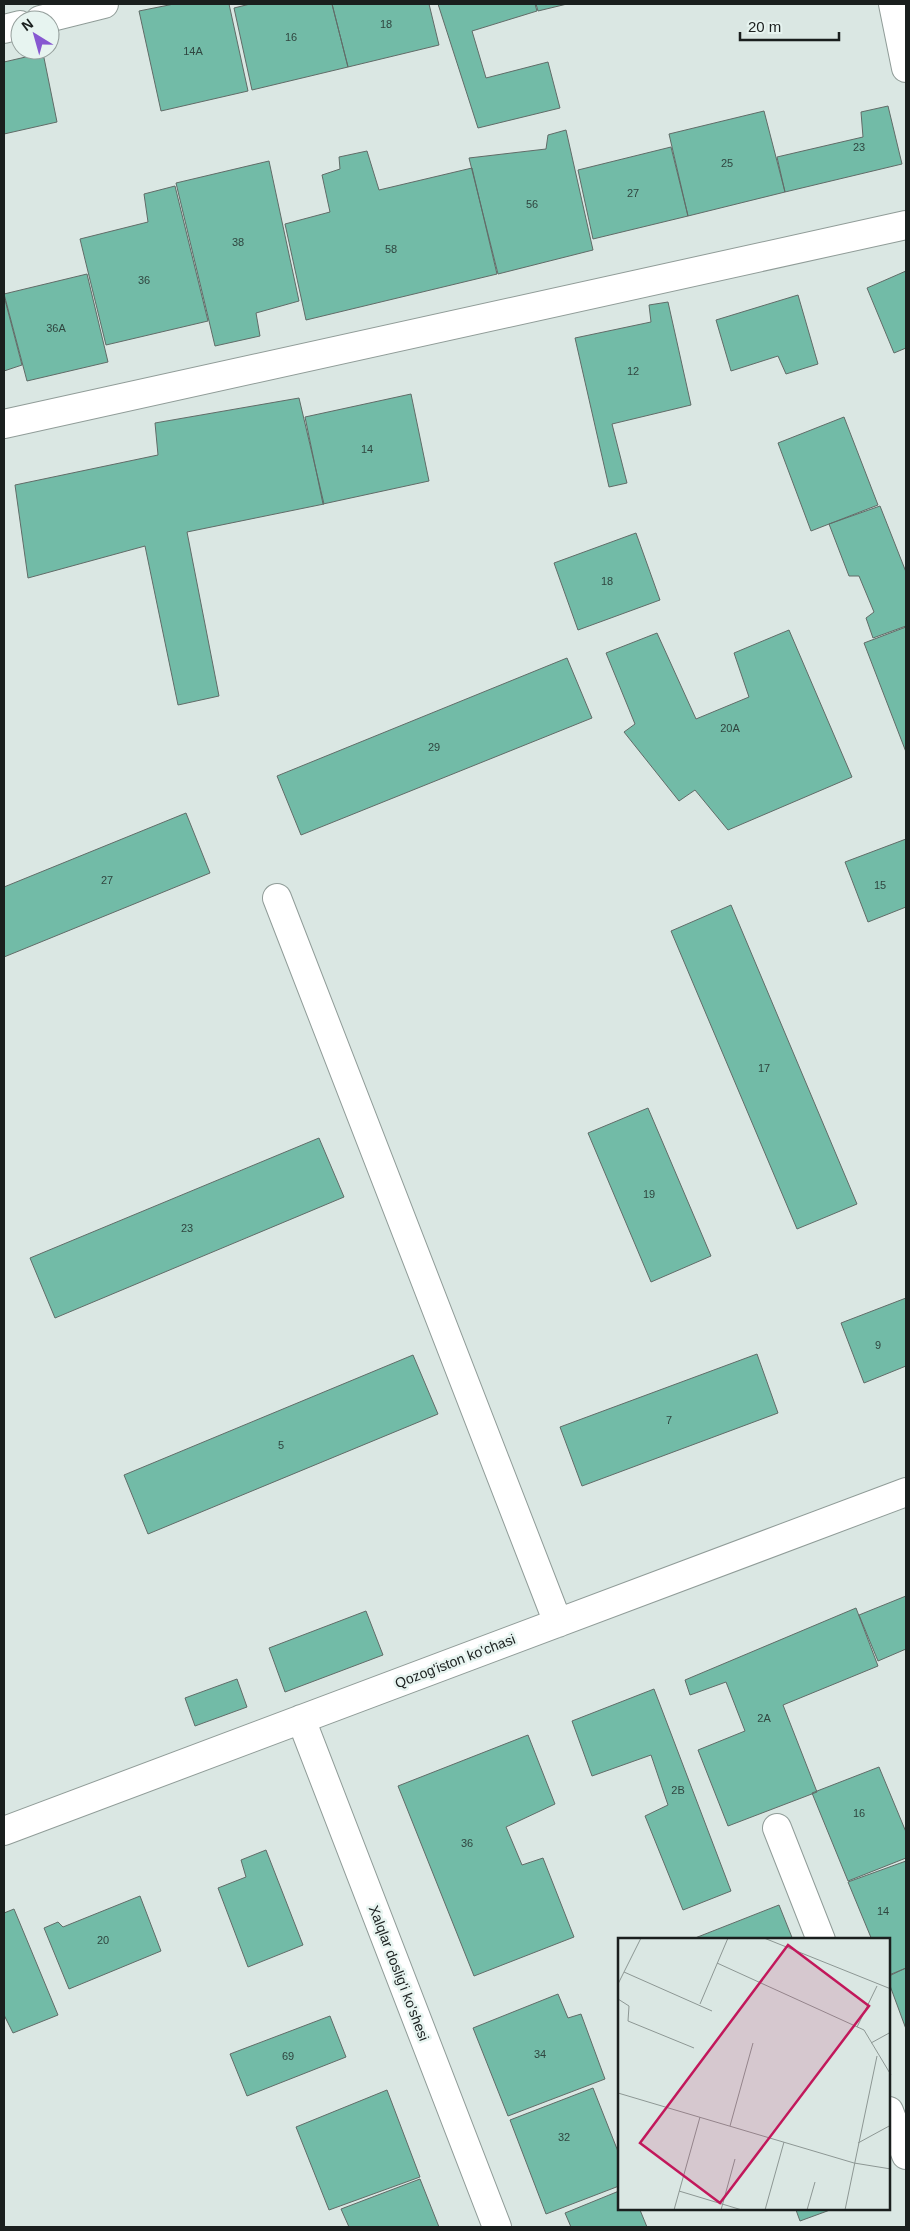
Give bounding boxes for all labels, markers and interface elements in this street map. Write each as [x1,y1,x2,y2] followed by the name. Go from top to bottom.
[10,10,60,60] north arrow
[740,10,839,42] scale bar
[18,15,36,34] text: N
[380,18,392,30] house number: 18
[748,18,781,35] text: 20 m
[285,31,297,43] house number: 16
[183,45,203,57] house number: 14A
[853,141,865,153] house number: 23
[721,157,733,169] house number: 25
[627,187,639,199] house number: 27
[526,198,538,210] house number: 56
[232,236,244,248] house number: 38
[385,243,397,255] house number: 58
[138,274,150,286] house number: 36
[46,322,66,334] house number: 36A
[627,365,639,377] house number: 12
[361,443,373,455] house number: 14
[601,575,613,587] house number: 18
[720,722,740,734] house number: 20A
[428,741,440,753] house number: 29
[101,874,113,886] house number: 27
[874,879,886,891] house number: 15
[758,1062,770,1074] house number: 17
[643,1188,655,1200] house number: 19
[181,1222,193,1234] house number: 23
[875,1339,881,1351] house number: 9
[666,1414,672,1426] house number: 7
[278,1439,284,1451] house number: 5
[393,1631,517,1691] street label: Qozog'iston ko'chasi
[757,1712,771,1724] house number: 2A
[671,1784,685,1796] house number: 2B
[853,1807,865,1819] house number: 16
[461,1837,473,1849] house number: 36
[366,1903,432,2043] street label: Xalqlar doslig'i ko'shesi
[877,1905,889,1917] house number: 14
[97,1934,109,1946] house number: 20
[618,1938,890,2211] inset map
[534,2048,546,2060] house number: 34
[282,2050,294,2062] house number: 69
[558,2131,570,2143] house number: 32

